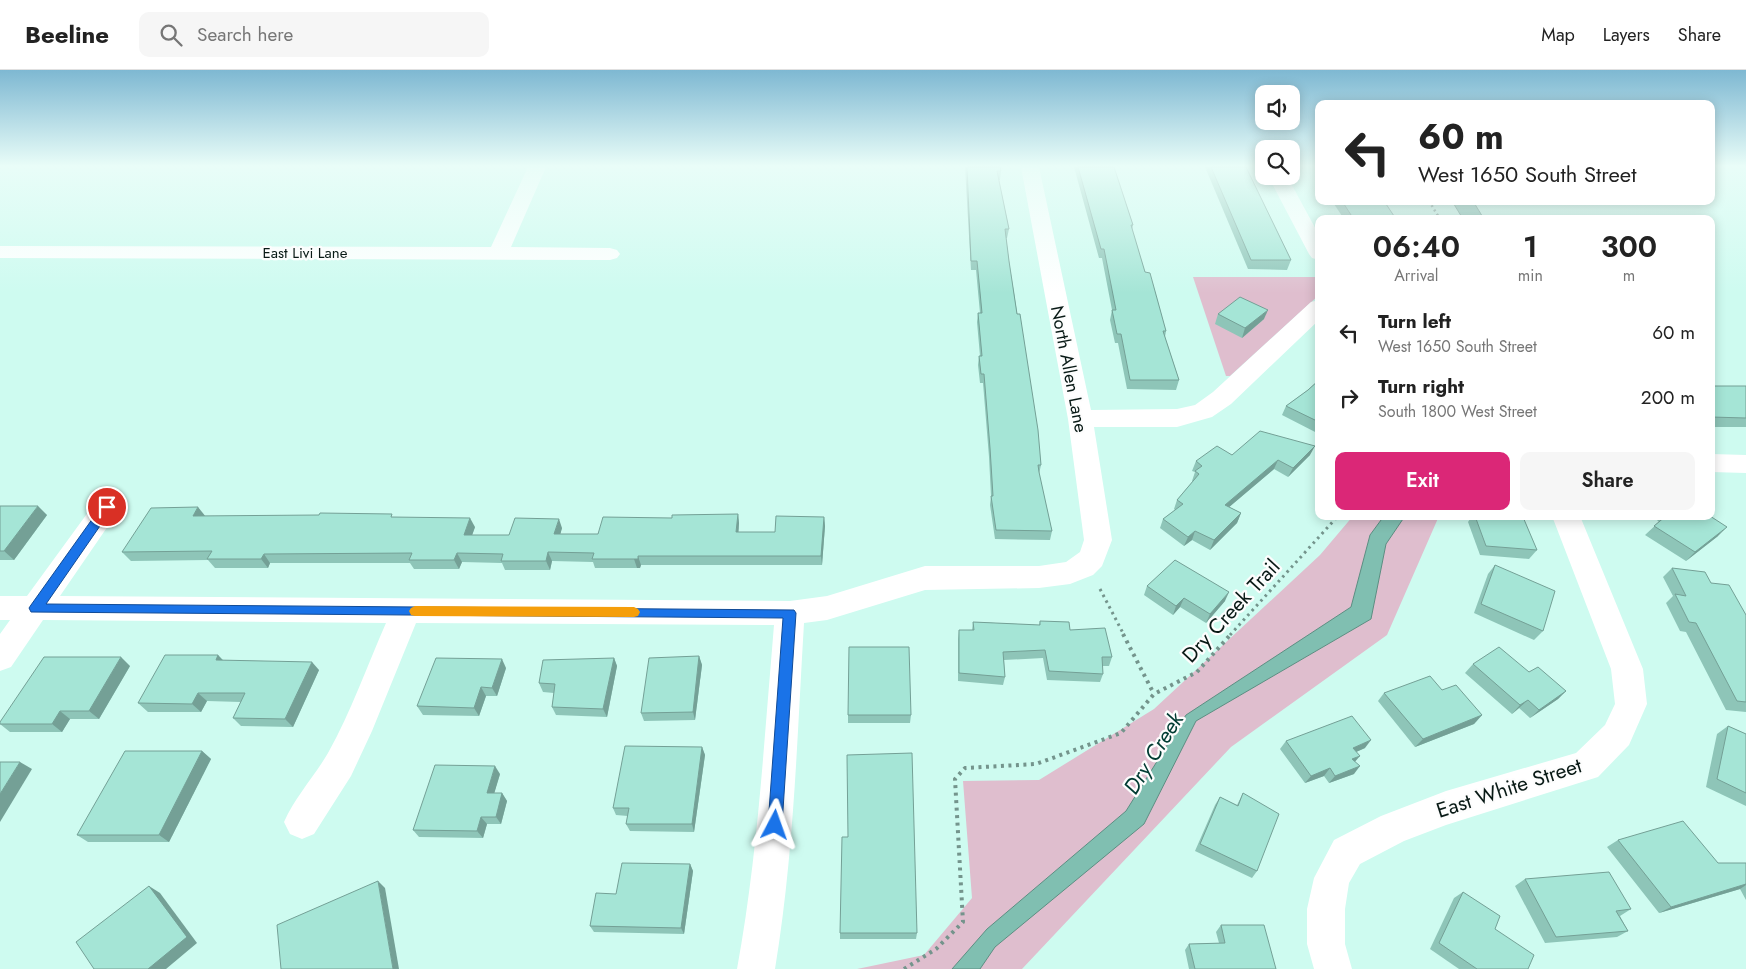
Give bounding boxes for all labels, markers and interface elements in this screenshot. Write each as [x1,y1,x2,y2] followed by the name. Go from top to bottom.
[139,12,489,57] search box
[25,17,109,52] text: Beeline
[157,21,185,49] icon: search
[197,21,293,48] text: Search here
[1541,22,1575,48] text: Map
[1603,22,1650,48] text: Layers
[1678,22,1721,48] text: Share
[1255,85,1300,185] map controls
[1255,85,1300,130] button: sound
[1418,112,1504,162] text: 60 m
[1335,120,1400,185] icon: left
[1255,140,1300,185] button: search
[1418,158,1636,190] text: West 1650 South Street
[1373,225,1460,268] text: 06:40
[1523,225,1538,268] text: 1
[1601,225,1657,268] text: 300
[263,242,348,264] street label: East Livi Lane
[1394,264,1438,287] text: Arrival
[1518,264,1543,287] text: min
[1623,264,1635,287] text: m
[1044,303,1094,435] street label: North Allen Lane
[1378,308,1451,335] text: Turn left
[1335,319,1363,347] icon: left
[1652,319,1695,346] text: 60 m
[1378,335,1537,358] text: West 1650 South Street
[1378,373,1464,400] text: Turn right
[1335,384,1363,412] icon: right
[1641,384,1695,411] text: 200 m
[1378,400,1537,423] text: South 1800 West Street
[1335,452,1510,510] button: Exit
[1520,452,1695,510] button: Share
[86,486,128,528] pin
[93,493,121,521] icon: arrive
[1175,553,1287,669] street label: Dry Creek Trail
[1115,704,1192,800] water label: Dry Creek
[1433,750,1585,826] street label: East White Street
[748,798,800,850] position arrow

